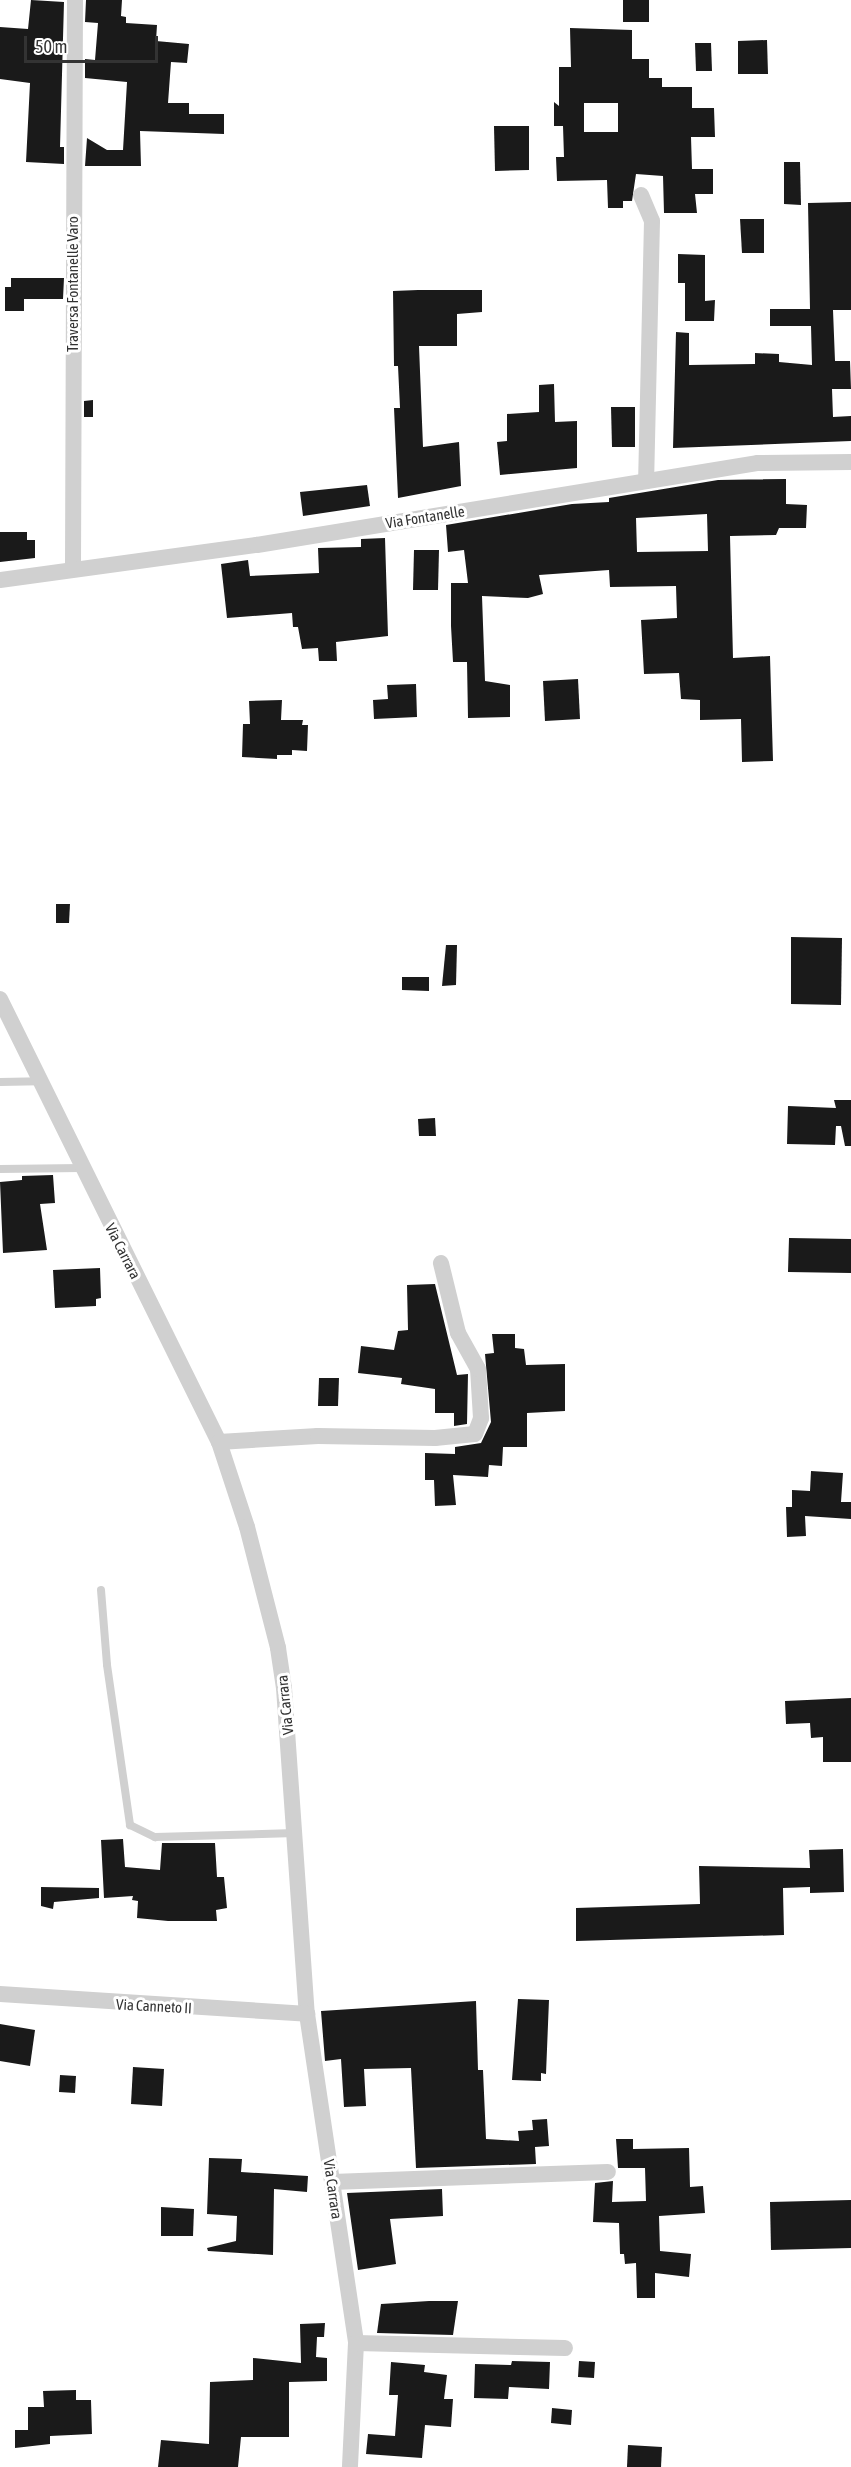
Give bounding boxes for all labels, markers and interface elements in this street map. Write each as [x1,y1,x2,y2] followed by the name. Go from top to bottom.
[27,24,160,62] scale bar
[35,36,67,57] text: 50 m
[64,216,82,352] street label: Traversa Fontanelle Varo
[384,502,466,532] street label: Via Fontanelle
[101,1220,145,1282] street label: Via Carrara
[273,1674,297,1736] street label: Via Carrara
[116,1995,192,2017] street label: Via Canneto II
[320,2158,346,2220] street label: Via Carrara

